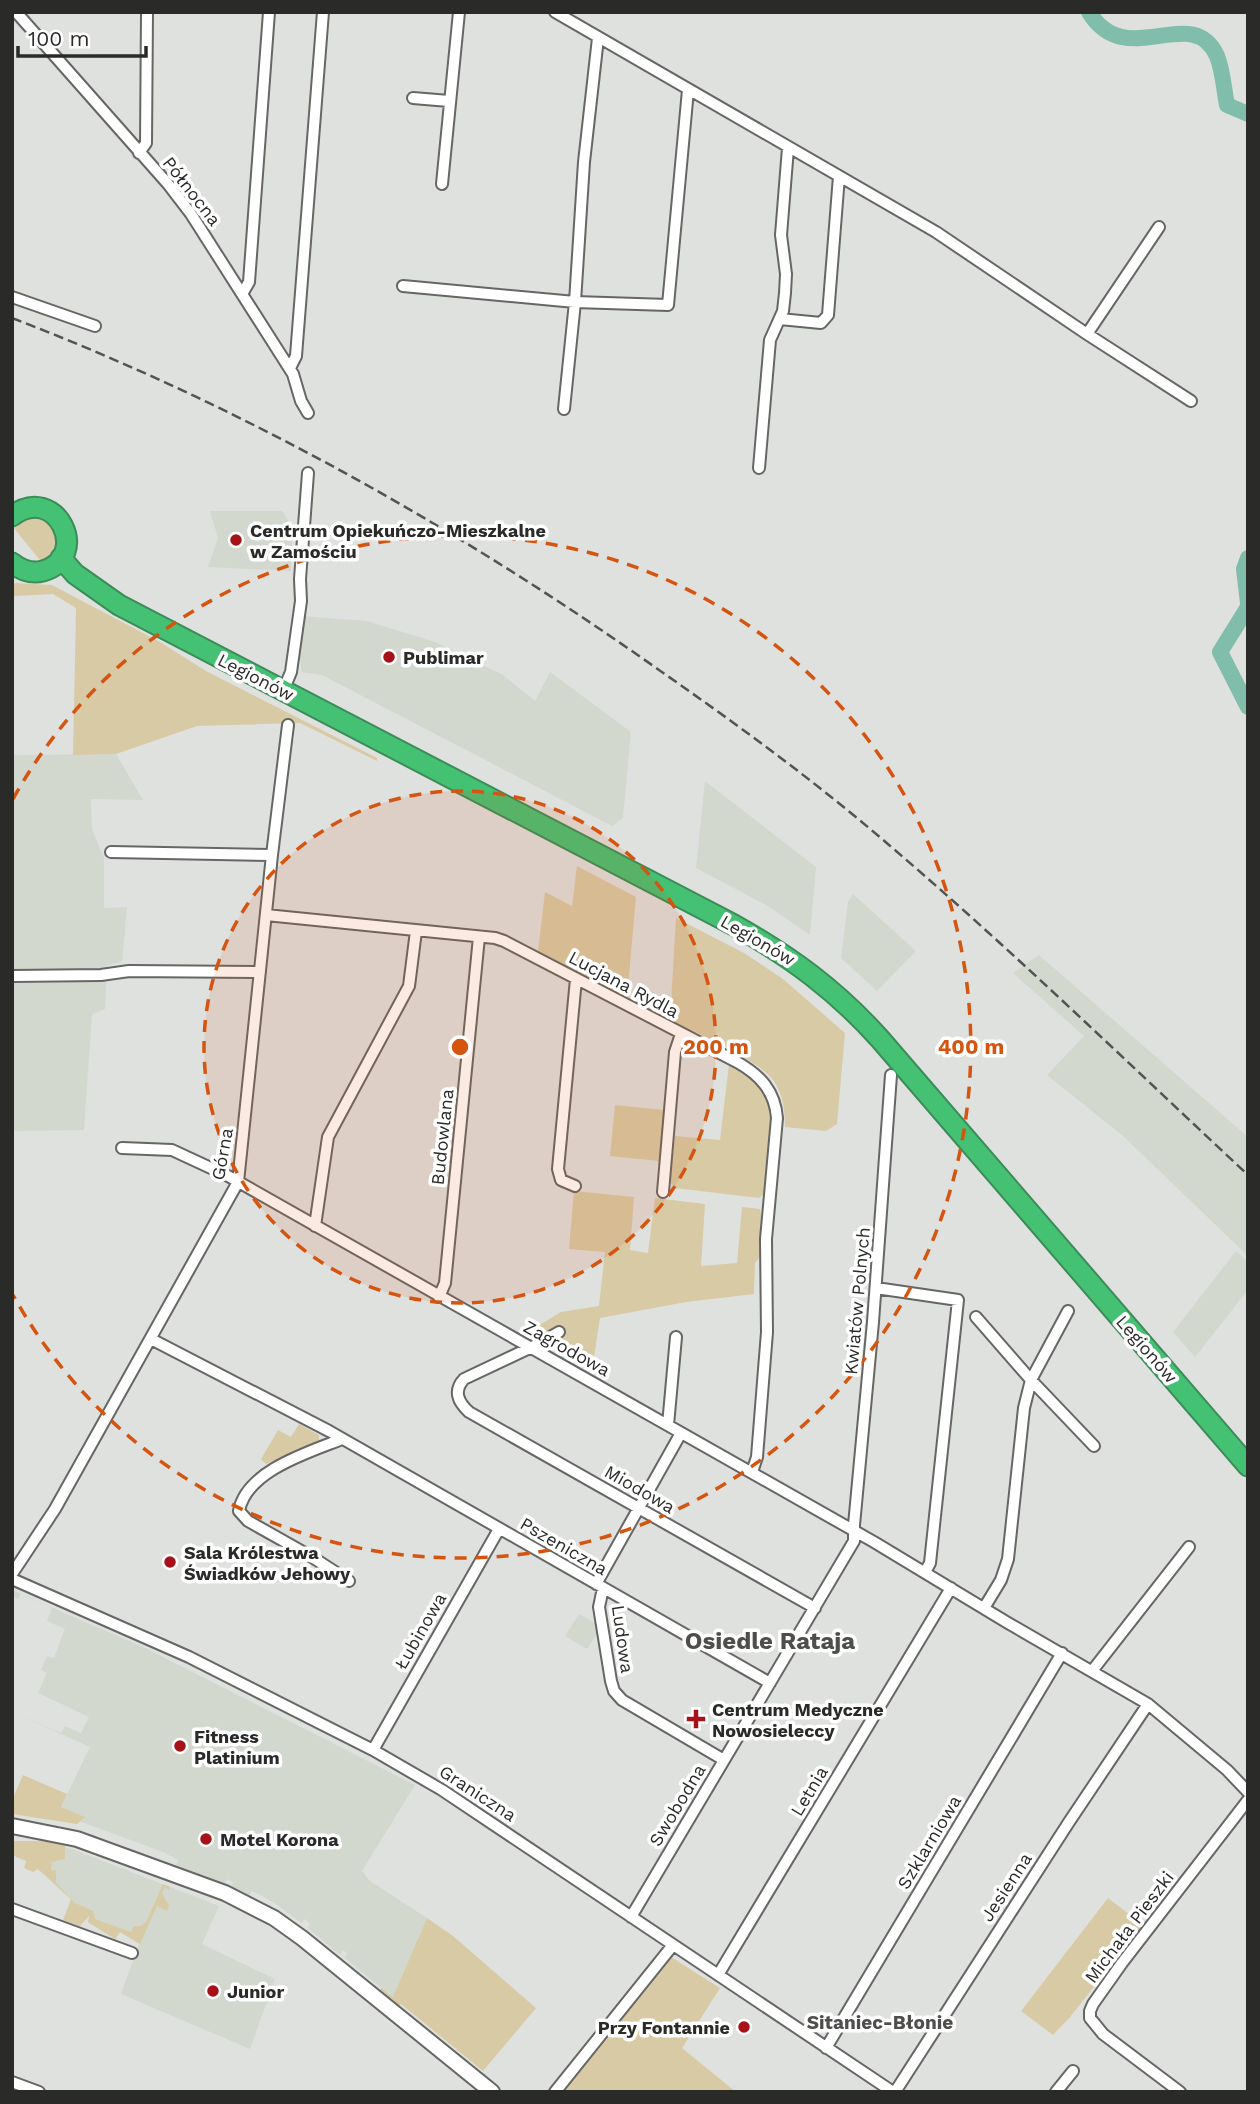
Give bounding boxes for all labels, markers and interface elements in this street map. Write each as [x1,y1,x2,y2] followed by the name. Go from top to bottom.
[18,14,145,58] scale bar
[28,26,90,51] text: 100 m
[159,152,225,230] street label: Północna
[250,520,546,562] place label: Centrum Opiekuńczo-Mieszkalne w Zamościu
[228,532,244,548] marker: Centrum Opiekuńczo-Mieszkalne w Zamościu
[403,647,484,668] place label: Publimar
[214,649,298,705] street label: Legionów
[381,649,397,665] marker: Publimar
[717,910,799,970] street label: Legionów
[565,946,683,1022] street label: Lucjana Rydla
[683,1034,749,1059] text: 200 m
[938,1034,1004,1059] text: 400 m
[448,1035,472,1059] centre of rings
[427,1088,457,1186] street label: Budowlana
[207,1126,237,1182] street label: Górna
[840,1226,874,1376] street label: Kwiatów Polnych
[1112,1311,1182,1387] street label: Legionów
[520,1316,614,1380] street label: Zagrodowa
[601,1460,679,1518] street label: Miodowa
[517,1513,611,1579] street label: Pszeniczna
[184,1542,351,1584] place label: Sala Królestwa Świadków Jehowy
[162,1554,178,1570] marker: Sala Królestwa Świadków Jehowy
[390,1589,450,1673] street label: Łubinowa
[608,1604,638,1674] street label: Ludowa
[685,1627,855,1655] district label: Osiedle Rataja
[712,1699,884,1741] place label: Centrum Medyczne Nowosieleccy
[686,1709,706,1729] marker: Centrum Medyczne Nowosieleccy
[194,1726,280,1768] place label: Fitness Platinium
[172,1738,188,1754] marker: Fitness Platinium
[436,1760,520,1826] street label: Graniczna
[644,1760,710,1850] street label: Swobodna
[786,1762,832,1820] street label: Letnia
[893,1791,965,1893] street label: Szklarniowa
[220,1829,339,1850] place label: Motel Korona
[198,1831,214,1847] marker: Motel Korona
[976,1849,1036,1925] street label: Jesienna
[1080,1867,1178,1987] street label: Michała Pieszki
[227,1981,284,2002] place label: Junior
[205,1983,221,1999] marker: Junior
[807,2011,953,2034] district label: Sitaniec-Błonie
[598,2017,730,2038] place label: Przy Fontannie
[736,2019,752,2035] marker: Przy Fontannie

